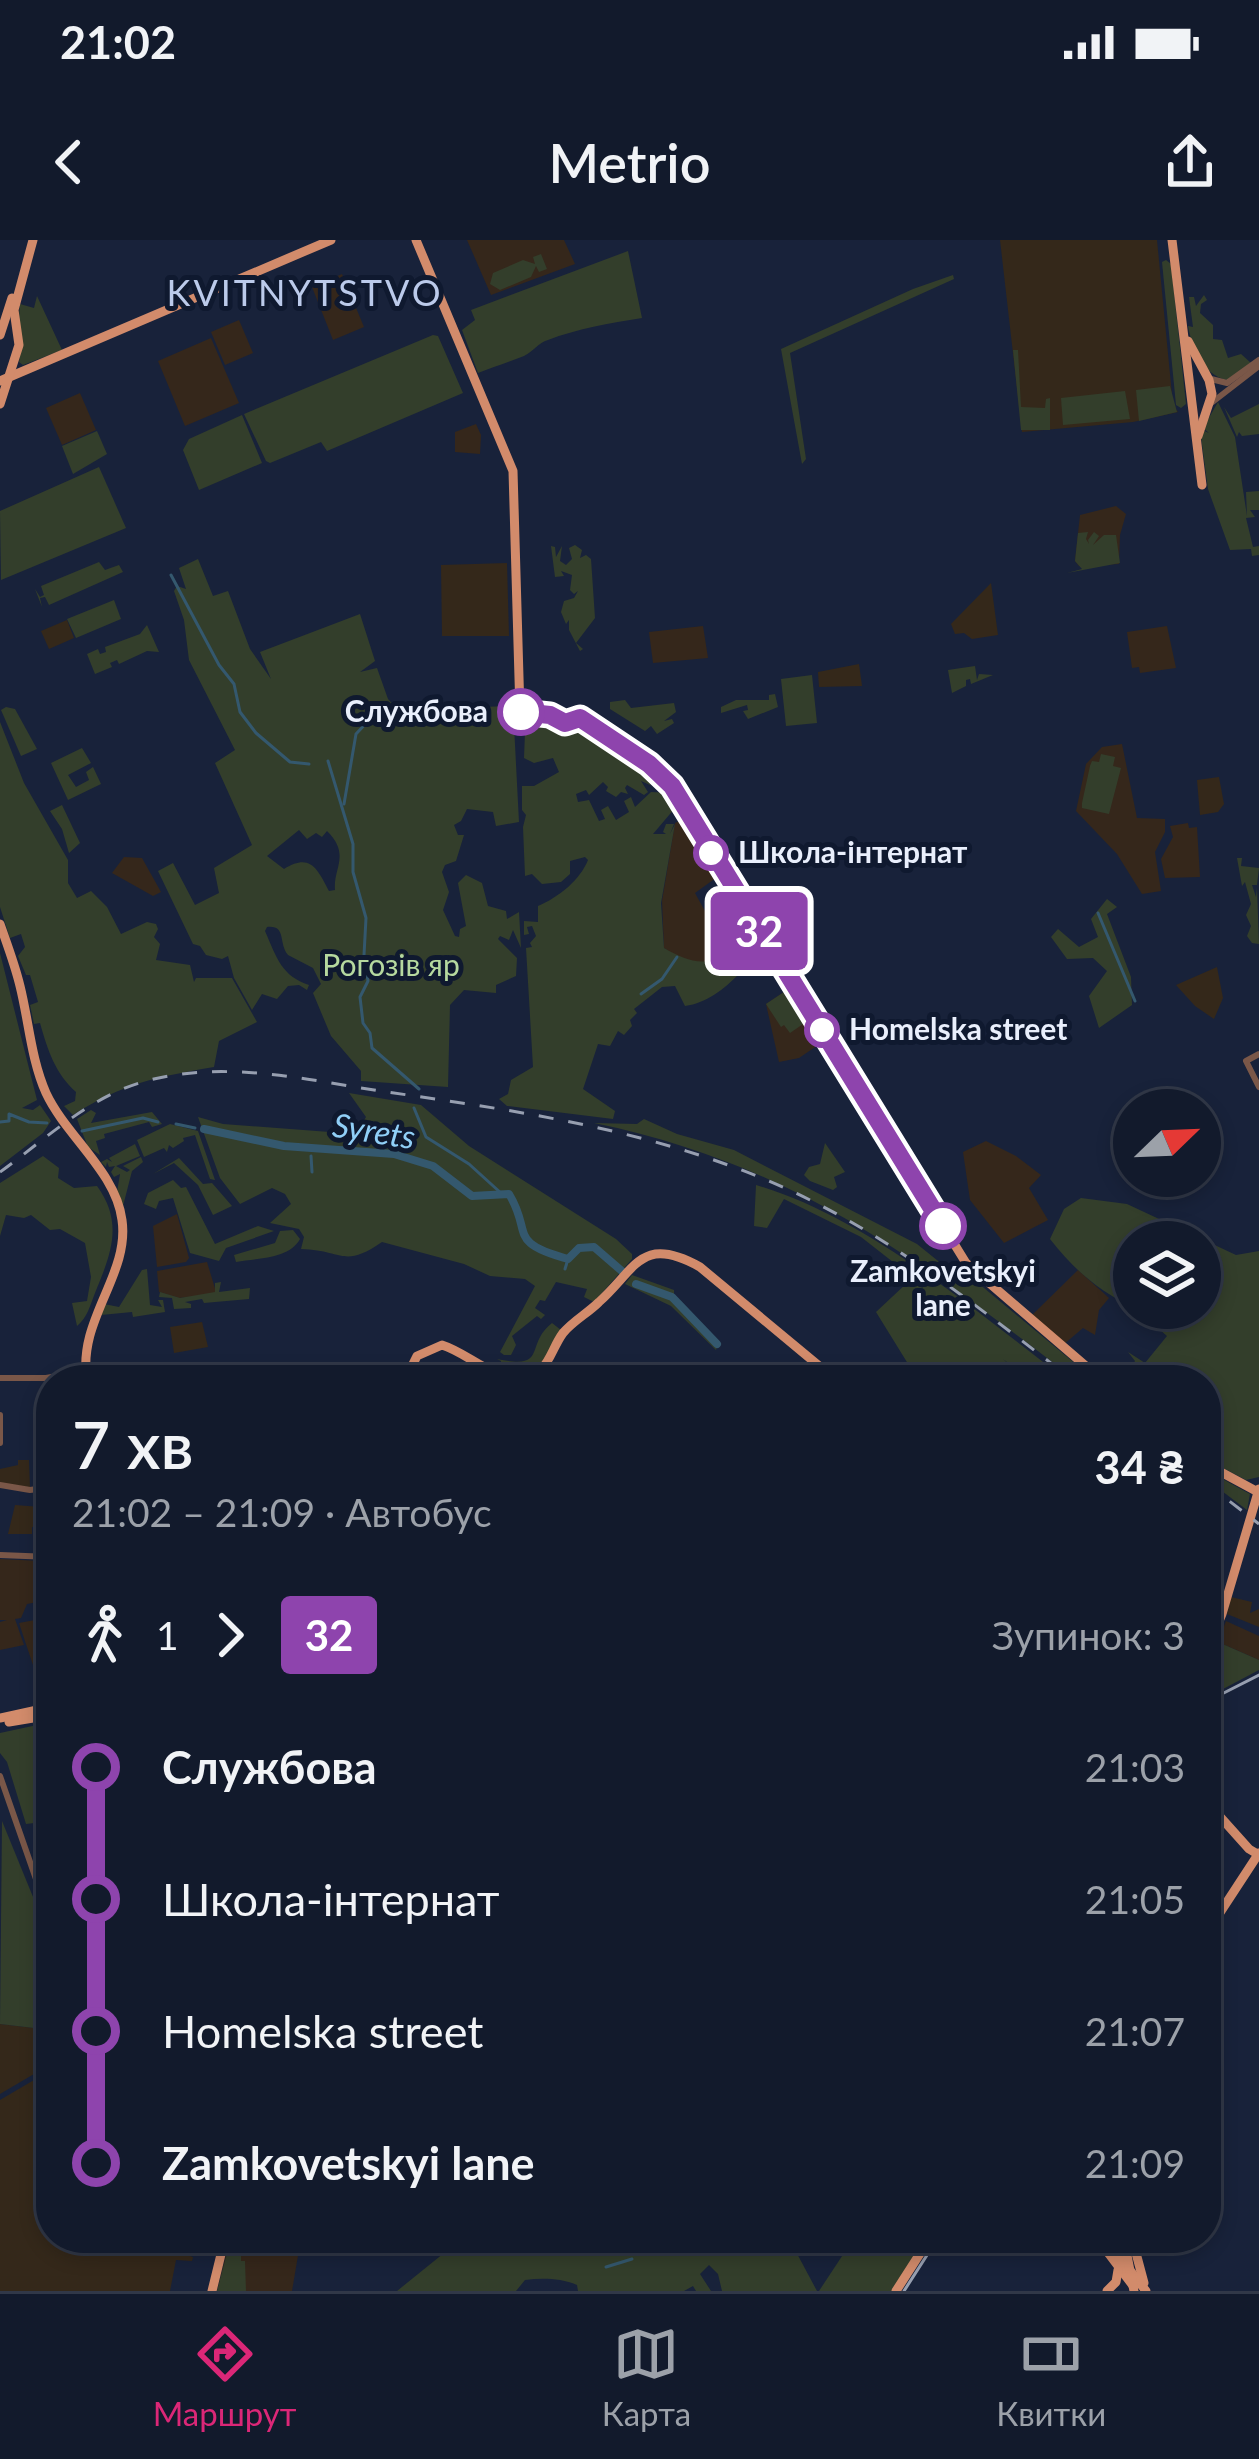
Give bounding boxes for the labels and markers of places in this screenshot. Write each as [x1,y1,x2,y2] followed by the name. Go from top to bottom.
[499,690,543,734] marker: Службова
[345,692,488,728] place label: Службова
[738,833,968,869] place label: Школа-інтернат
[695,837,727,869] marker: Школа-інтернат
[849,1010,1067,1046] place label: Homelska street
[806,1014,838,1046] marker: Homelska street
[921,1204,965,1248] marker: Zamkovetskyi lane
[850,1252,1036,1322] place label: Zamkovetskyi lane

